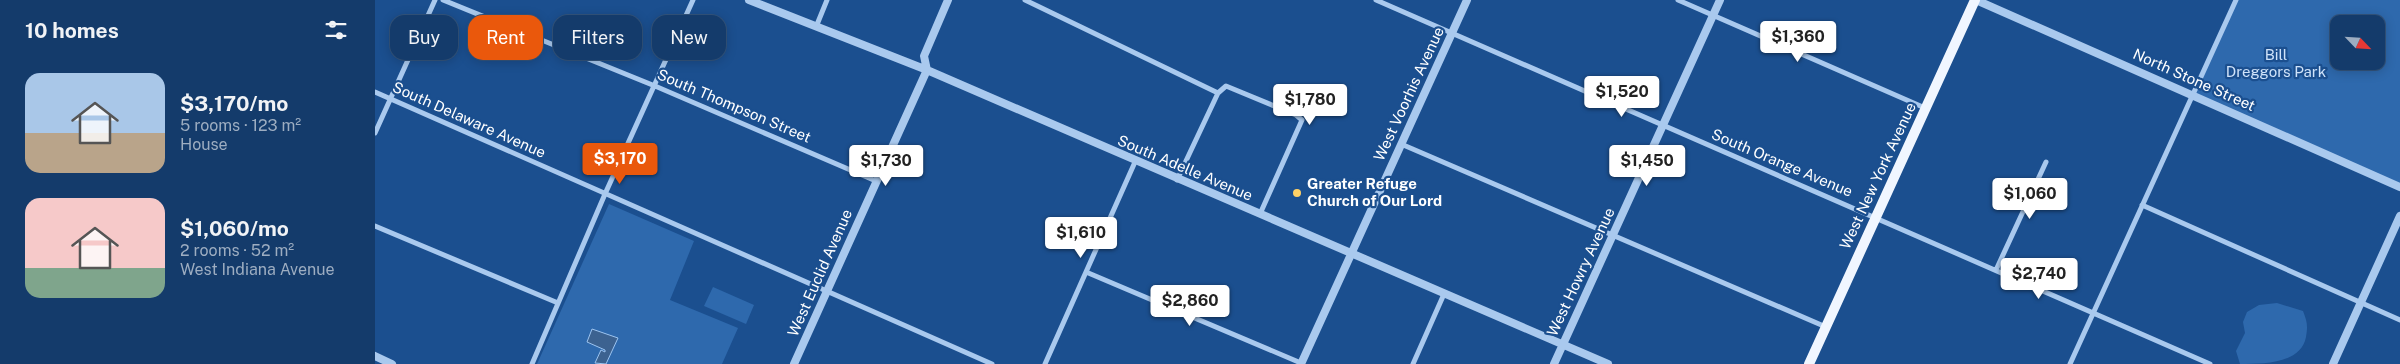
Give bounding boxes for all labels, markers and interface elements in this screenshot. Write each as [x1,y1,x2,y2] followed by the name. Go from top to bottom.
[390,15,458,60] chip: Buy
[468,15,543,60] chip: Rent
[553,15,642,60] chip: Filters
[652,15,726,60] chip: New
[2330,15,2385,70] north arrow
[2330,15,2385,70] map controls
[322,16,350,44] icon: filters
[25,18,119,43] text: 10 homes
[1757,20,1839,63] pin: $1,360
[1370,24,1447,164] street label: West Voorhis Avenue
[1771,27,1825,46] text: $1,360
[2131,45,2258,114] street label: North Stone Street
[2226,46,2326,80] park label: Bill Dreggors Park
[655,65,814,146] street label: South Thompson Street
[1581,76,1663,118] pin: $1,520
[390,78,548,161] street label: South Delaware Avenue
[1595,82,1649,101] text: $1,520
[1269,84,1351,126] pin: $1,780
[1284,90,1336,109] text: $1,780
[180,91,288,116] text: $3,170/mo
[65,93,125,153] icon: home
[1836,100,1919,252] street label: West New York Avenue
[180,116,301,135] text: 5 rooms · 123 m²
[1709,125,1855,200] street label: South Orange Avenue
[1115,131,1255,204] street label: South Adelle Avenue
[180,135,228,154] text: House
[579,142,661,185] pin: $3,170
[845,144,927,187] pin: $1,730
[1606,144,1688,187] pin: $1,450
[594,149,647,168] text: $3,170
[860,151,912,170] text: $1,730
[1620,151,1674,170] text: $1,450
[1307,175,1442,209] place label: Greater Refuge Church of Our Lord
[1989,178,2071,220] pin: $1,060
[2003,184,2057,203] text: $1,060
[1291,187,1303,199] marker: Greater Refuge Church of Our Lord
[1543,205,1618,339] street label: West Howry Avenue
[784,207,855,339] street label: West Euclid Avenue
[180,216,289,241] text: $1,060/mo
[1040,216,1122,259] pin: $1,610
[65,218,125,278] icon: home
[1056,223,1106,242] text: $1,610
[180,241,294,260] text: 2 rooms · 52 m²
[1998,258,2080,300] pin: $2,740
[180,260,335,279] text: West Indiana Avenue
[2012,264,2066,283] text: $2,740
[1149,284,1231,327] pin: $2,860
[1162,291,1219,310] text: $2,860

